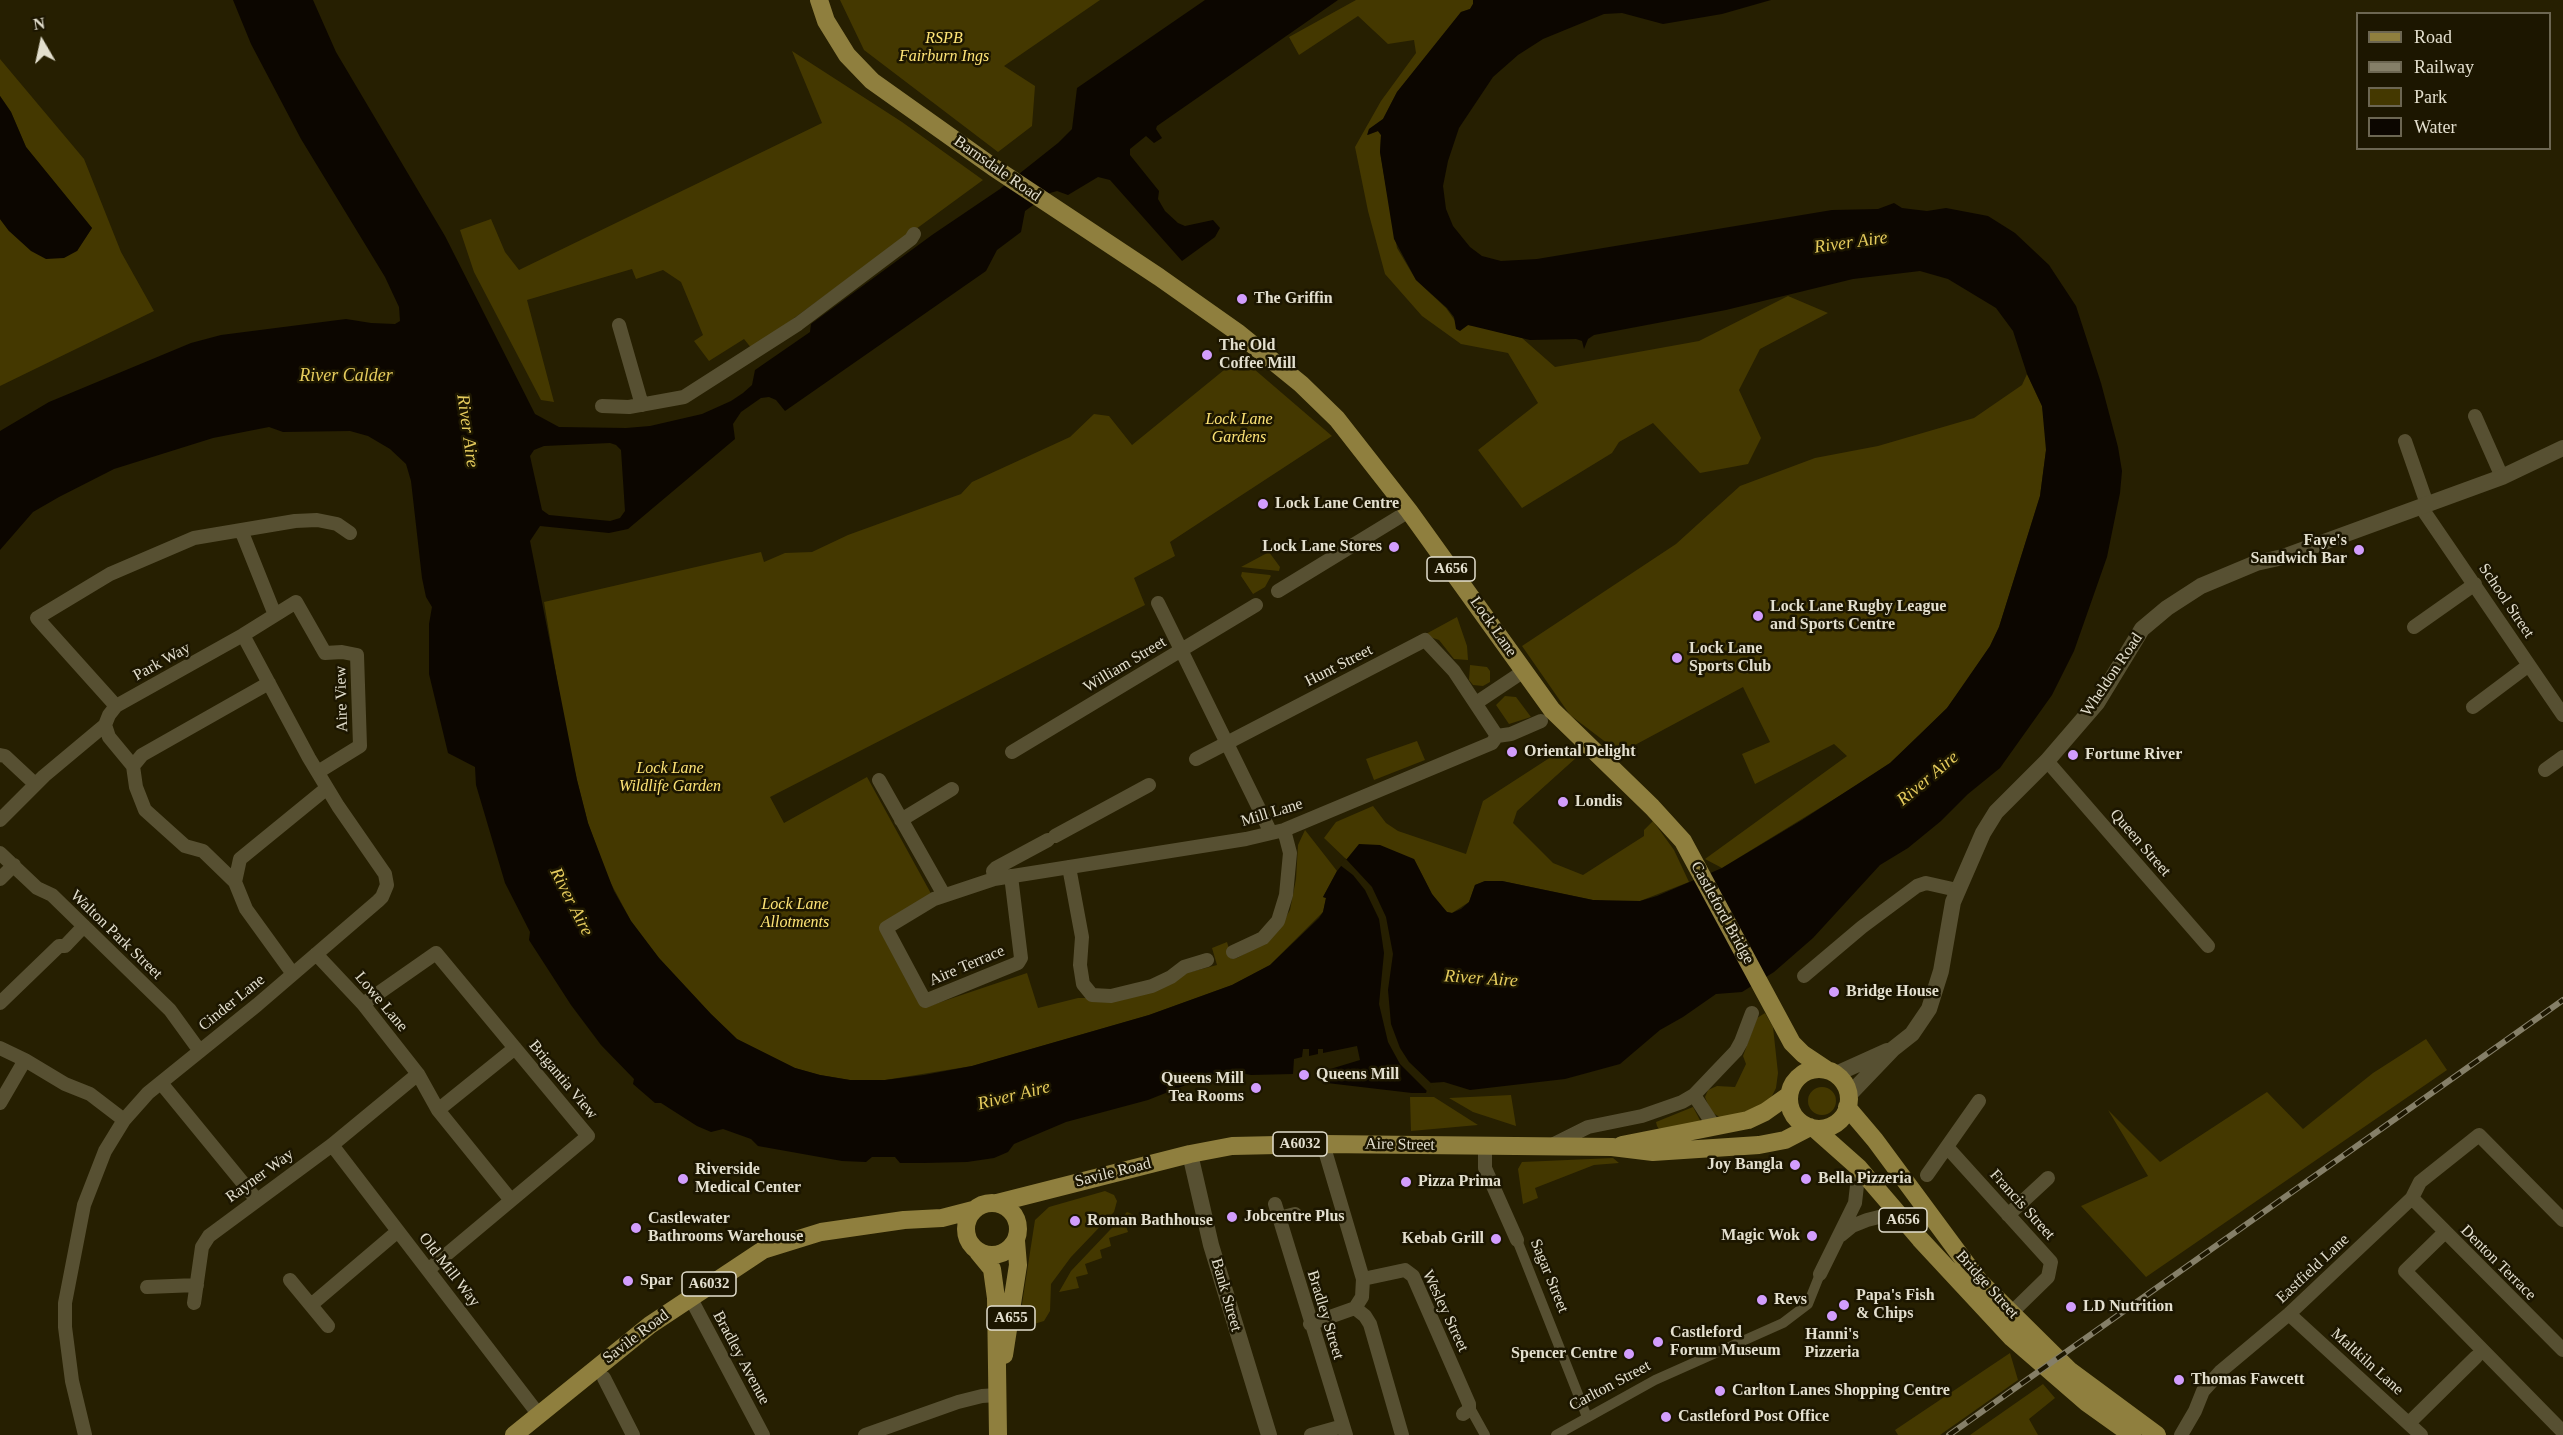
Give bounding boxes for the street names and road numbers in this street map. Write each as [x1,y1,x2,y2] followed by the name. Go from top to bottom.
[950,132,1044,206] street label: Barnsdale Road
[1427,557,1475,581] road number: A656
[2474,560,2538,642] street label: School Street
[1465,593,1521,661] street label: Lock Lane
[2077,630,2147,720] street label: Wheldon Road
[1080,633,1170,697] street label: William Street
[130,639,194,685] street label: Park Way
[1302,641,1376,691] street label: Hunt Street
[331,666,353,732] street label: Aire View
[1239,795,1305,831] street label: Mill Lane
[2106,805,2174,881] street label: Queen Street
[1686,858,1758,968] street label: Castleford Bridge
[66,886,166,984] street label: Walton Park Street
[926,942,1008,990] street label: Aire Terrace
[350,968,412,1036] street label: Lowe Lane
[195,971,269,1035] street label: Cinder Lane
[524,1037,602,1123] street label: Brigantia View
[1273,1132,1327,1156] road number: A6032
[1365,1135,1435,1155] street label: Aire Street
[222,1145,298,1207] street label: Rayner Way
[1073,1154,1153,1192] street label: Savile Road
[1985,1166,2059,1244] street label: Francis Street
[1879,1208,1927,1232] road number: A656
[2456,1221,2540,1305] street label: Denton Terrace
[414,1229,484,1311] street label: Old Mill Way
[2273,1230,2353,1308] street label: Eastfield Lane
[1526,1236,1572,1316] street label: Sagar Street
[1951,1247,2023,1323] street label: Bridge Street
[1206,1256,1246,1334] street label: Bank Street
[1418,1267,1472,1355] street label: Wesley Street
[1302,1268,1348,1362] street label: Bradley Street
[682,1272,736,1296] road number: A6032
[599,1306,673,1368] street label: Savile Road
[987,1306,1035,1330] road number: A655
[708,1308,774,1408] street label: Bradley Avenue
[2327,1324,2407,1400] street label: Maltkiln Lane
[1566,1357,1654,1415] street label: Carlton Street

